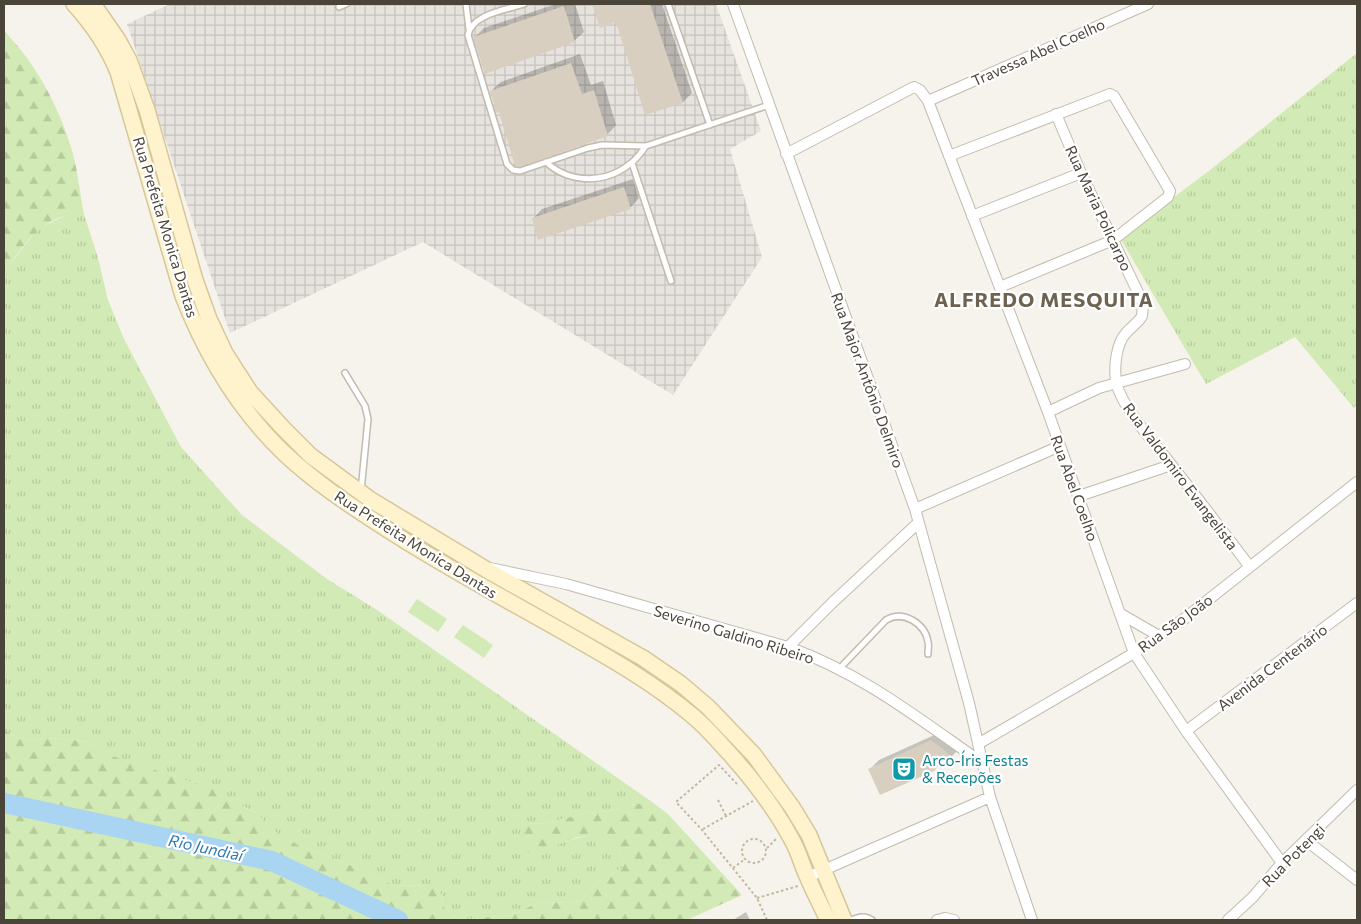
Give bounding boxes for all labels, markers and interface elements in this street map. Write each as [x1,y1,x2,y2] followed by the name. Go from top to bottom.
[969,14,1107,89] street label: Travessa Abel Coelho
[130,134,202,320] street label: Rua Prefeita Monica Dantas
[1062,142,1136,274] street label: Rua Maria Policarpo
[934,287,1154,311] district label: ALFREDO MESQUITA
[828,290,908,470] street label: Rua Major Antônio Delmiro
[1120,399,1242,553] street label: Rua Valdomiro Evangelista
[1047,433,1103,543] street label: Rua Abel Coelho
[331,486,501,602] street label: Rua Prefeita Monica Dantas
[1134,590,1216,656] street label: Rua São João
[652,601,817,667] street label: Severino Galdino Ribeiro
[1214,620,1330,714] street label: Avenida Centenário
[922,750,1029,786] place label: Arco-Íris Festas & Recepões
[891,756,917,782] theatre icon: Arco-Íris Festas & Recepões
[1258,820,1328,890] street label: Rua Potengi
[167,830,248,865] water label: Rio Jundiaí

